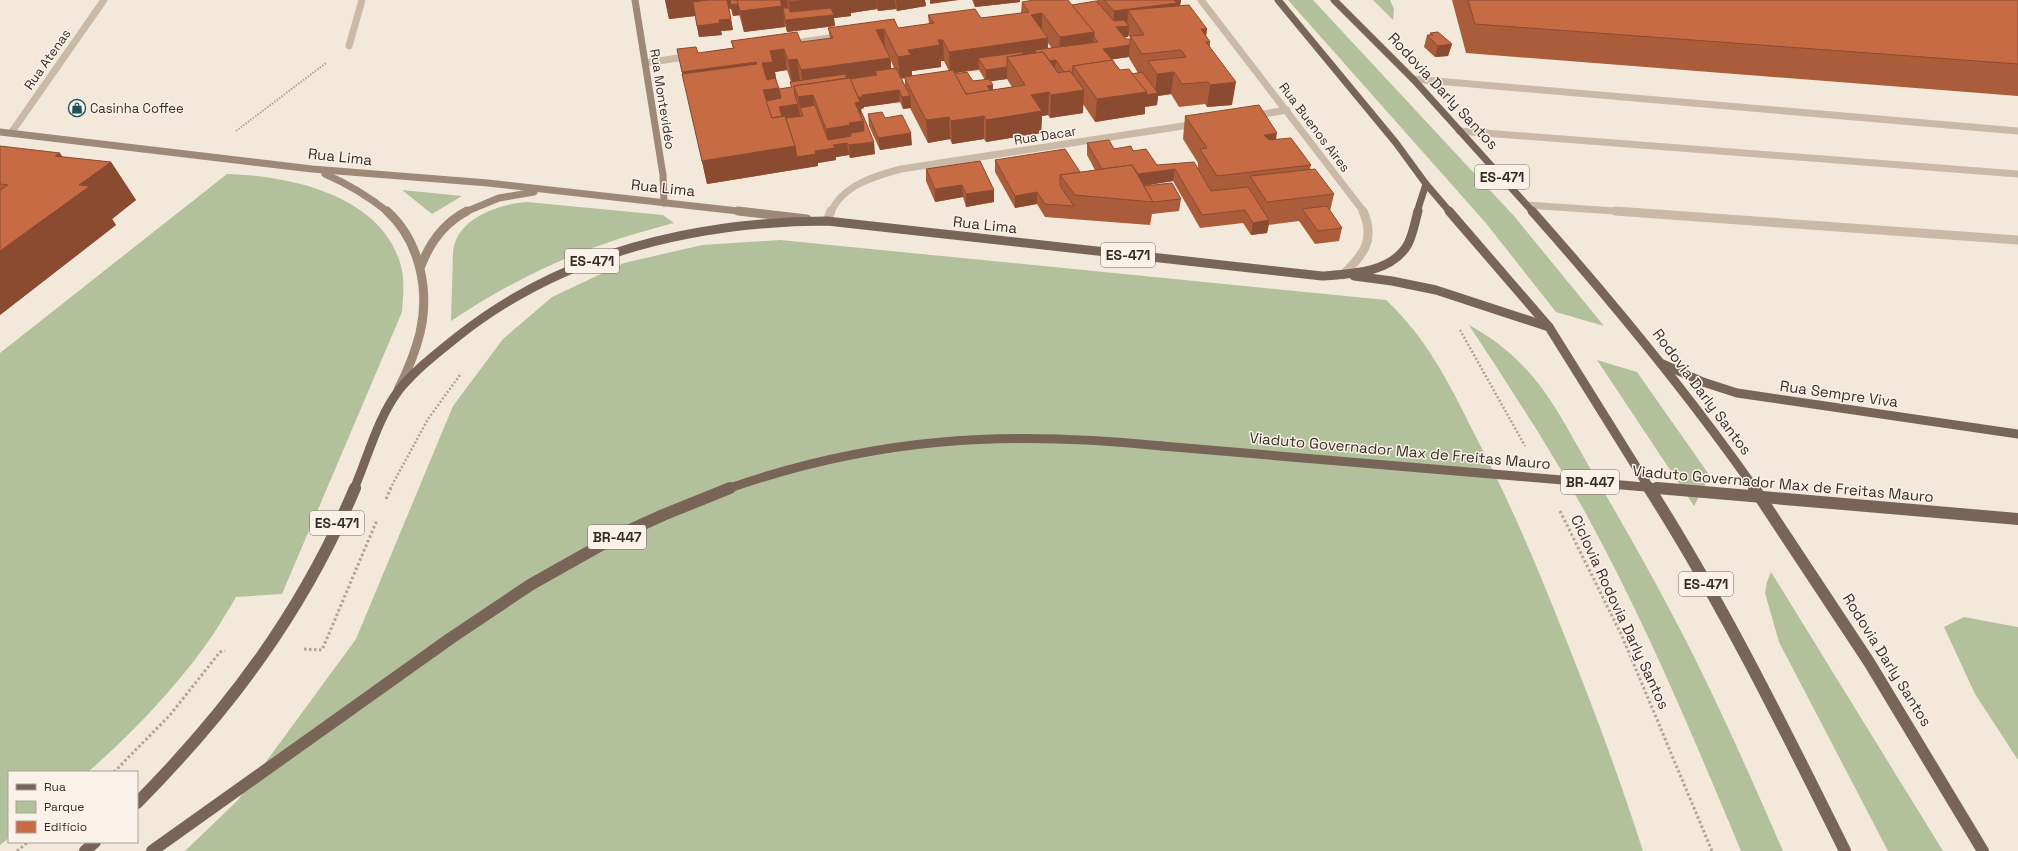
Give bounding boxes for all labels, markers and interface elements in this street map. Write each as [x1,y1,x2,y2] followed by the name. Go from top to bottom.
[20,25,75,93] street label: Rua Atenas
[1384,28,1503,153] street label: Rodovia Darly Santos
[646,48,679,151] street label: Rua Montevidéo
[1275,79,1354,176] street label: Rua Buenos Aires
[67,98,87,118] shop icon: Casinha Coffee
[90,100,184,117] place label: Casinha Coffee
[1013,122,1078,149] street label: Rua Dacar
[307,144,373,169] street label: Rua Lima
[1475,165,1529,189] road number: ES-471
[630,175,696,200] street label: Rua Lima
[952,212,1018,237] street label: Rua Lima
[1101,243,1155,267] road number: ES-471
[565,249,619,273] road number: ES-471
[1649,325,1756,459] street label: Rodovia Darly Santos
[1779,376,1900,411] street label: Rua Sempre Viva
[1249,428,1552,473] street label: Viaduto Governador Max de Freitas Mauro
[1632,461,1935,506] street label: Viaduto Governador Max de Freitas Mauro
[1561,470,1619,494] road number: BR-447
[310,511,364,535] road number: ES-471
[1567,512,1674,712] street label: Ciclovia Rodovia Darly Santos
[588,525,646,549] road number: BR-447
[1679,572,1733,596] road number: ES-471
[1839,590,1936,730] street label: Rodovia Darly Santos
[8,771,138,843] legend
[44,779,66,795] text: Rua
[44,799,84,815] text: Parque
[44,819,87,835] text: Edifício

